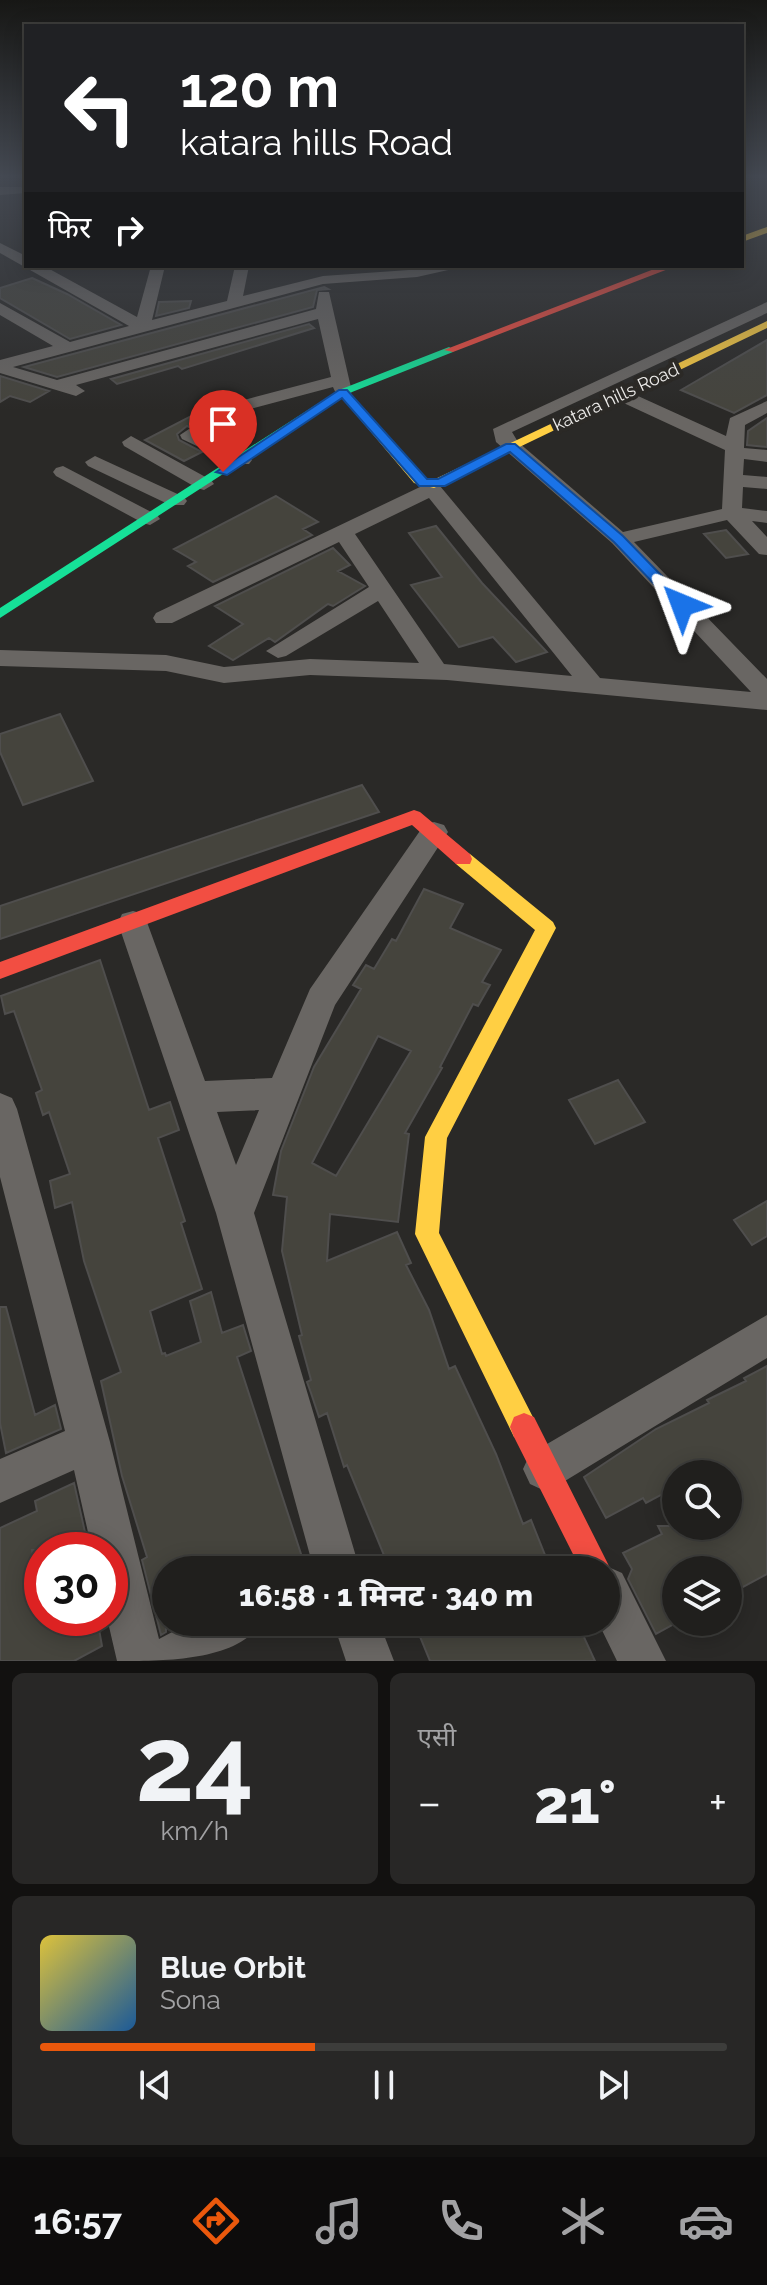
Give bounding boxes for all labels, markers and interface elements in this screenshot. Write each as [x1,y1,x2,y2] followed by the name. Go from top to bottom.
[180,54,339,120] text: 120 m
[48,56,152,160] icon: left
[180,121,453,163] text: katara hills Road
[107,208,151,252] icon: right
[48,210,91,245] text: फिर
[550,358,682,435] street label: katara hills Road
[189,390,257,472] pin
[201,402,245,446] icon: arrive
[640,563,724,647] position arrow
[662,1460,742,1636] map controls
[662,1460,742,1540] button: search
[24,1532,128,1636] speed limit sign: 30
[662,1556,742,1636] button: layers
[239,1578,533,1613] text: 16:58 · 1 मिनट · 340 m
[136,1703,254,1825] text: 24
[418,1722,456,1752] text: एसी
[534,1767,616,1837] text: 21°
[418,1777,441,1828] text: −
[709,1777,727,1828] text: +
[160,1816,229,1846] text: km/h
[160,1950,306,1985] text: Blue Orbit
[160,1985,221,2015] text: Sona
[133,2063,177,2107] icon: previous
[362,2063,406,2107] icon: pause
[591,2063,635,2107] icon: next
[188,2193,244,2249] icon: directions
[311,2193,367,2249] icon: music
[433,2193,489,2249] icon: phone
[555,2193,611,2249] icon: climate
[678,2193,734,2249] icon: car
[33,2200,122,2242] text: 16:57

